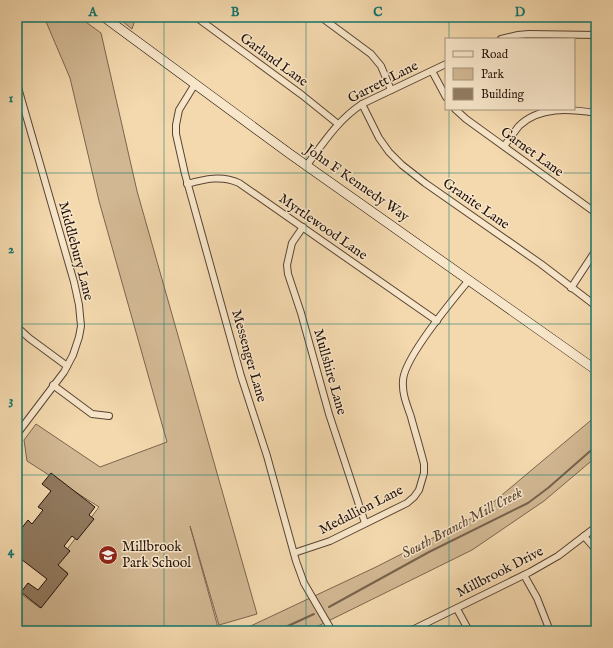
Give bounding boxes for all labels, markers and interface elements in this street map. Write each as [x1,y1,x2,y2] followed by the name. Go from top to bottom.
[88,4,99,21] text: A
[231,4,240,21] text: B
[373,4,383,21] text: C
[515,4,526,21] text: D
[236,29,312,91] street label: Garland Lane
[445,38,575,110] legend
[481,47,509,62] text: Road
[345,56,422,107] street label: Garrett Lane
[481,67,504,82] text: Park
[481,87,525,102] text: Building
[9,90,14,107] text: 1
[497,123,568,181] street label: Garnet Lane
[300,139,413,226] street label: John F Kennedy Way
[439,174,513,234] street label: Granite Lane
[275,190,371,265] street label: Myrtlewood Lane
[54,200,98,303] street label: Middlebury Lane
[8,241,14,258] text: 2
[227,308,271,405] street label: Messenger Lane
[309,327,351,418] street label: Mullshire Lane
[9,392,14,409] text: 3
[316,481,407,539] street label: Medallion Lane
[398,483,526,563] water label: South Branch Mill Creek
[122,538,191,572] place label: Millbrook Park School
[453,542,547,602] street label: Millbrook Drive
[8,543,15,560] text: 4
[97,544,119,566] school or university icon: Millbrook Park School

